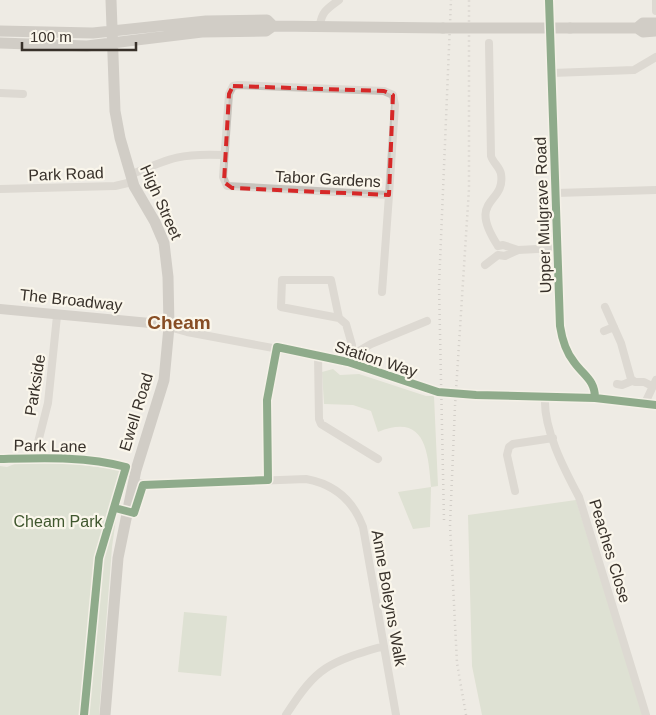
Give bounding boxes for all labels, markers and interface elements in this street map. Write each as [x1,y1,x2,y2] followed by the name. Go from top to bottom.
[22,20,136,52] scale bar
[30,28,72,45] text: 100 m
[532,136,554,294] street label: Upper Mulgrave Road
[137,162,185,243] street label: High Street
[28,164,104,184] street label: Park Road
[275,168,381,190] street label: Tabor Gardens
[19,286,123,314] street label: The Broadway
[147,312,211,333] district label: Cheam
[333,338,419,380] street label: Station Way
[22,353,48,417] street label: Parkside
[116,371,156,453] street label: Ewell Road
[13,437,87,455] street label: Park Lane
[586,497,634,605] street label: Peaches Close
[14,513,103,530] park label: Cheam Park
[369,529,410,668] street label: Anne Boleyns Walk

